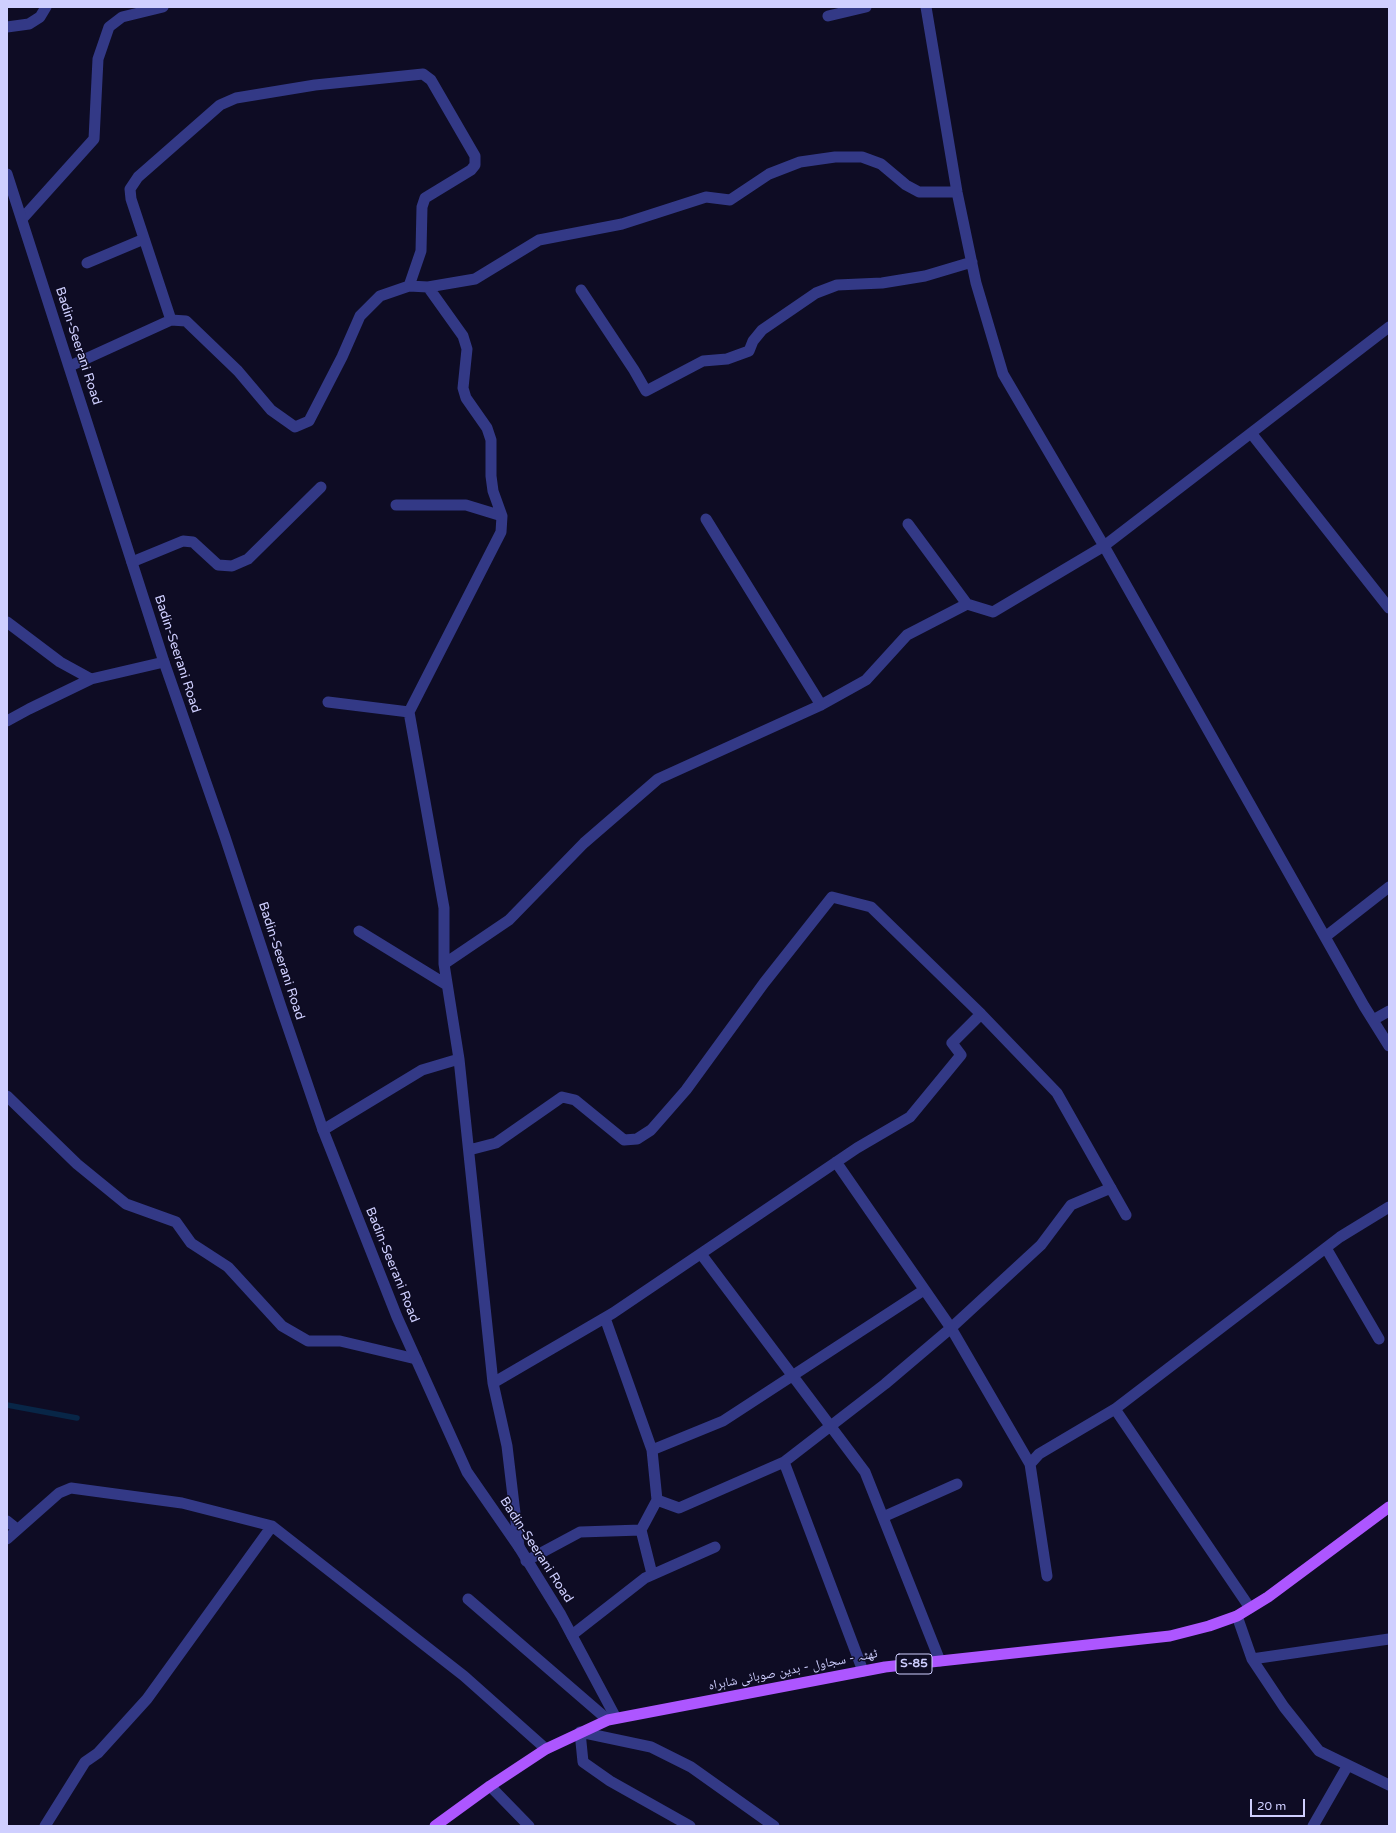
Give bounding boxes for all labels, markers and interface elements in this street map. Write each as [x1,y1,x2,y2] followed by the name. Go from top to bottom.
[52,285,104,407] street label: Badin-Seerani Road
[151,593,203,715] street label: Badin-Seerani Road
[255,900,307,1022] street label: Badin-Seerani Road
[362,1205,422,1325] street label: Badin-Seerani Road
[496,1494,576,1606] street label: Badin-Seerani Road
[707,1646,879,1694] street label: ٹھٹہ - سجاول - بدین صوبائی شاہراہ
[896,1654,932,1674] road number: S-85
[1252,1791,1307,1817] scale bar
[1257,1799,1286,1813] text: 20 m

